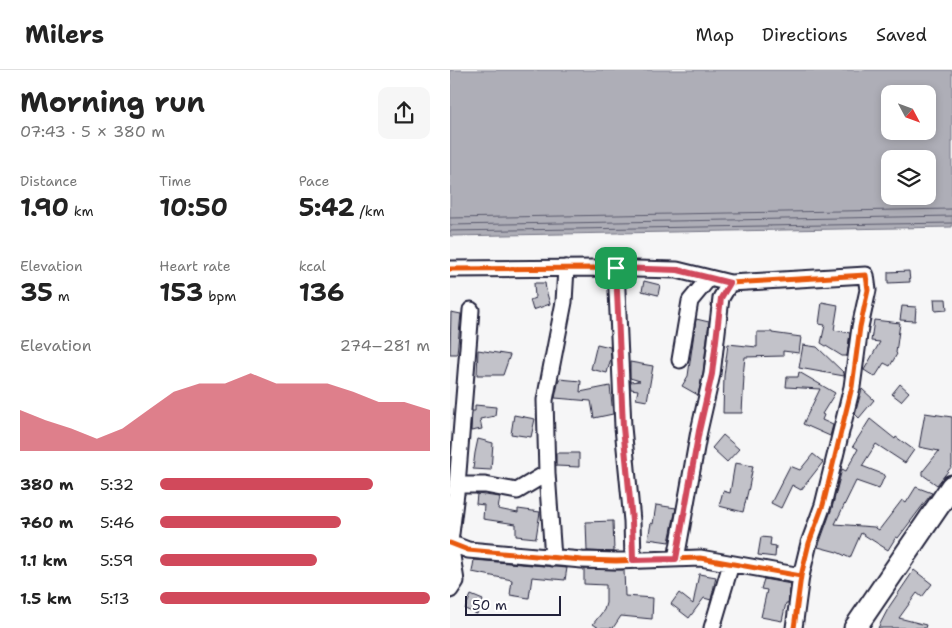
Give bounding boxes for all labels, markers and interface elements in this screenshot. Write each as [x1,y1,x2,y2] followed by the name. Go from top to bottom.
[25,19,104,51] text: Milers
[696,23,734,47] text: Map
[762,23,848,47] text: Directions
[876,23,927,47] text: Saved
[20,83,205,121] text: Morning run
[881,85,936,140] north arrow
[881,85,936,205] map controls
[378,87,430,139] button: share
[20,121,165,142] text: 07:43 · 5 × 380 m
[881,150,936,205] button: layers
[20,172,77,190] text: Distance
[159,172,191,190] text: Time
[299,172,329,190] text: Pace
[20,190,69,224] text: 1.90
[159,190,228,224] text: 10:50
[299,190,355,224] text: 5:42
[69,202,94,220] text: km
[355,202,385,220] text: /km
[595,247,637,289] pin
[602,254,630,282] icon: arrive
[20,257,83,275] text: Elevation
[159,257,231,275] text: Heart rate
[299,257,326,275] text: kcal
[20,275,53,309] text: 35
[159,275,203,309] text: 153
[299,275,345,309] text: 136
[53,287,70,305] text: m
[203,287,236,305] text: bpm
[20,335,92,356] text: Elevation
[340,335,430,356] text: 274–281 m
[20,474,74,495] text: 380 m
[100,474,134,495] text: 5:32
[20,512,73,533] text: 760 m
[100,512,135,533] text: 5:46
[20,550,67,571] text: 1.1 km
[100,550,134,571] text: 5:59
[20,588,72,609] text: 1.5 km
[100,588,130,609] text: 5:13
[465,593,561,616] scale bar
[472,596,507,614] text: 50 m

